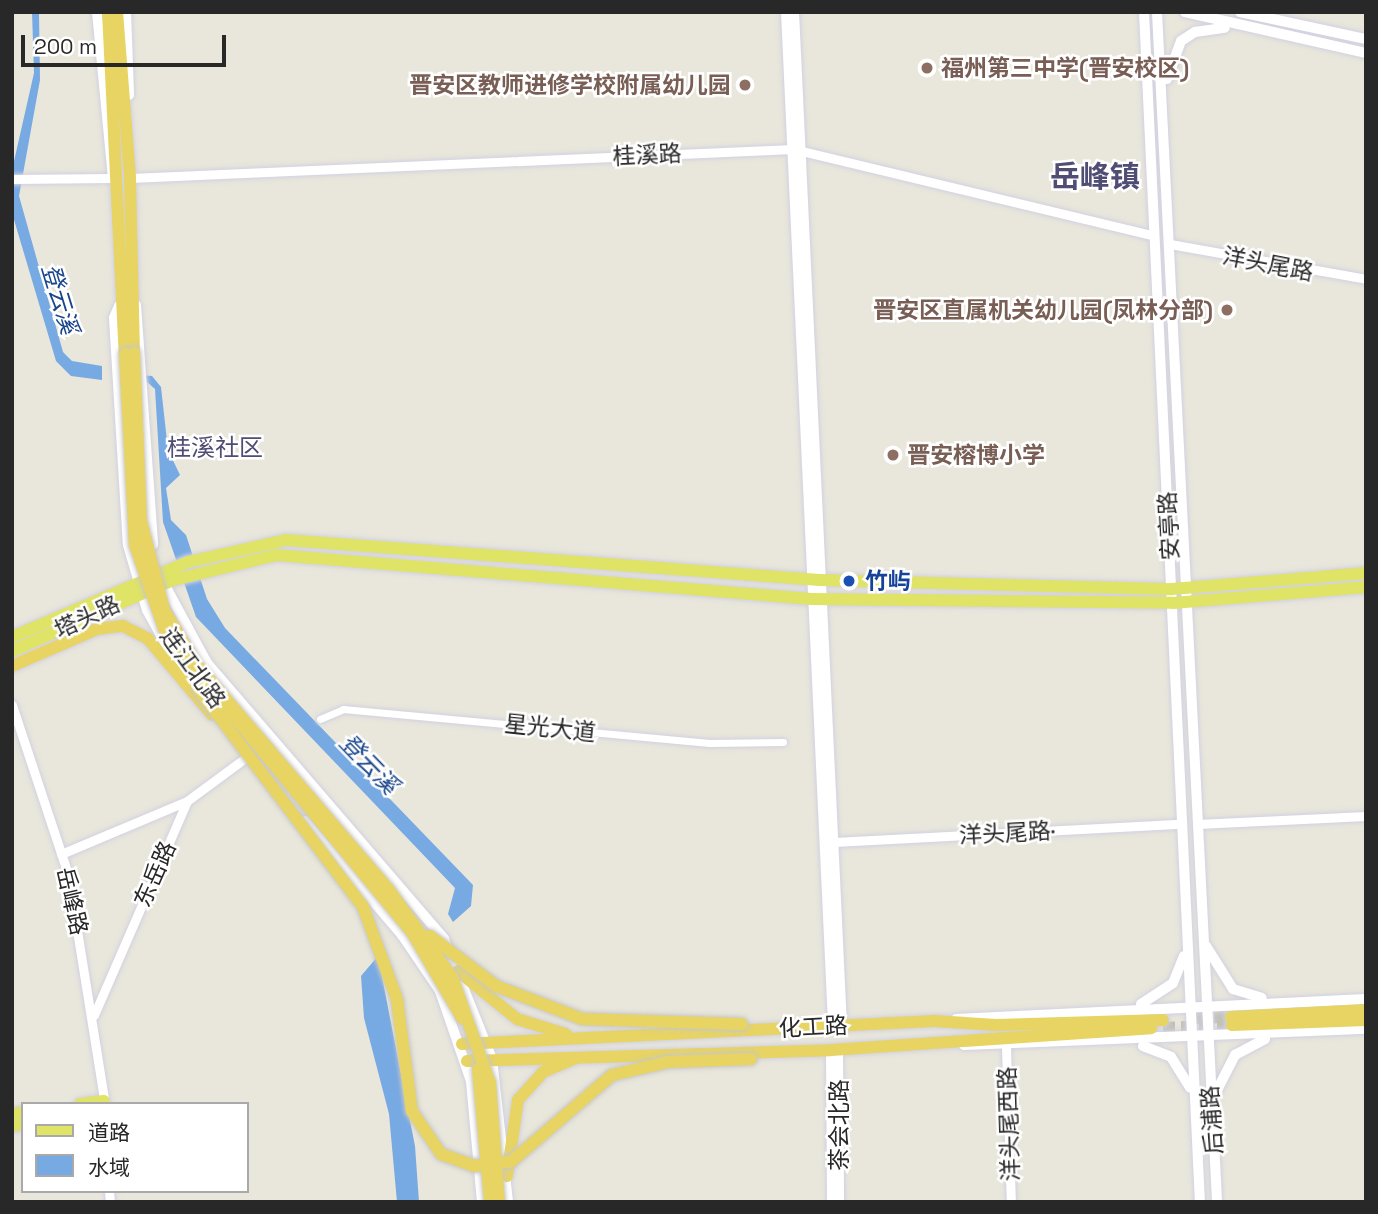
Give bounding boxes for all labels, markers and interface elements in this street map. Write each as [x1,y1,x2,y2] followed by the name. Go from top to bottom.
[24,21,229,65] scale bar
[34,33,97,60] text: 200 m
[941,54,1189,82] place label: 福州第三中学(晋安校区)
[919,60,935,76] marker: 福州第三中学(晋安校区)
[409,71,731,99] place label: 晋安区教师进修学校附属幼儿园
[737,77,753,93] marker: 晋安区教师进修学校附属幼儿园
[612,139,682,171] street label: 桂溪路
[1050,159,1140,195] district label: 岳峰镇
[1220,242,1316,286] street label: 洋头尾路
[36,260,84,338] water label: 登云溪
[873,296,1213,324] place label: 晋安区直属机关幼儿园(凤林分部)
[1219,302,1235,318] marker: 晋安区直属机关幼儿园(凤林分部)
[167,434,263,462] district label: 桂溪社区
[907,441,1045,469] place label: 晋安榕博小学
[885,447,901,463] marker: 晋安榕博小学
[1153,491,1185,561] street label: 安亭路
[865,567,911,595] place label: 竹屿
[839,571,859,591] marker: 竹屿
[50,590,124,644] street label: 塔头路
[155,623,231,713] street label: 连江北路
[503,709,597,747] street label: 星光大道
[334,728,404,800] water label: 登云溪
[958,817,1056,849] street label: 洋头尾路·
[128,837,182,911] street label: 东岳路
[51,864,93,938] street label: 岳峰路
[778,1011,848,1043] street label: 化工路
[993,1066,1025,1182] street label: 洋头尾西路
[825,1079,853,1171] street label: 茶会北路
[1196,1085,1228,1155] street label: 后浦路
[21,1102,248,1193] legend
[88,1119,130,1146] text: 道路
[88,1154,130,1181] text: 水域

